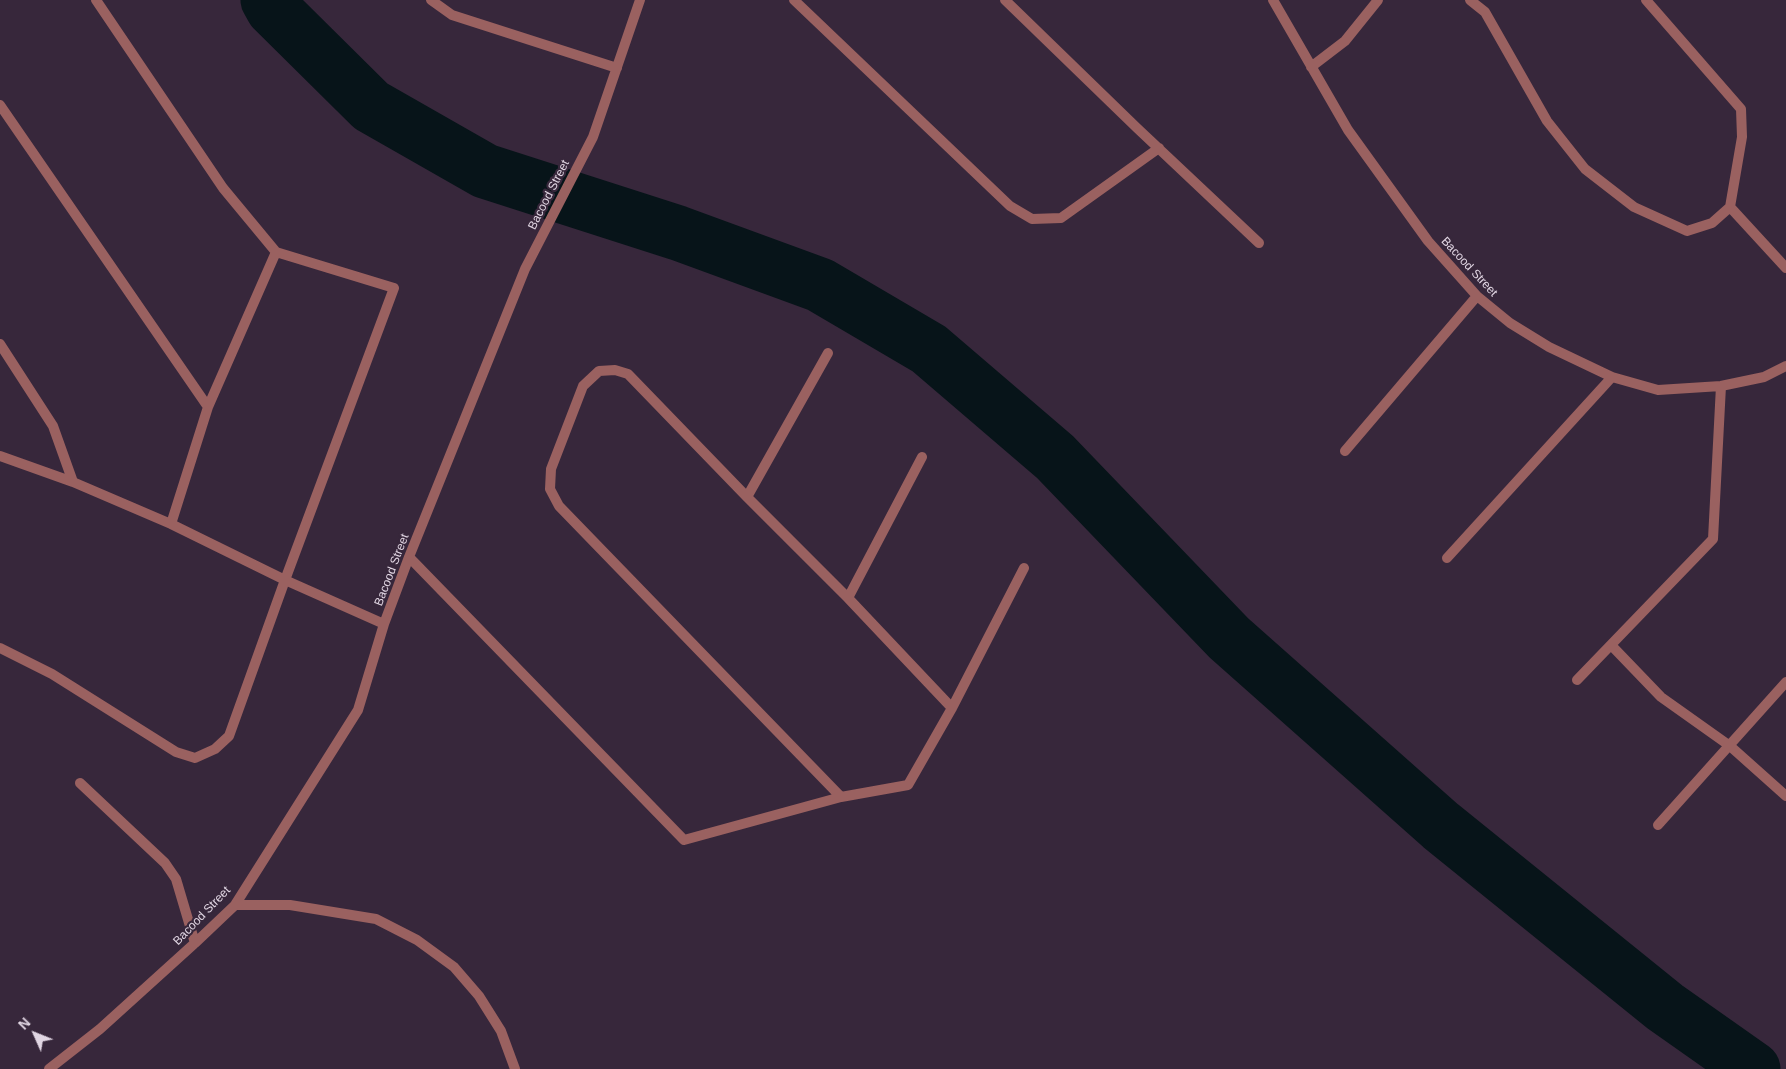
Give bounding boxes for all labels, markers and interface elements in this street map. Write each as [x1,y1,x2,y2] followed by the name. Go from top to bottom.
[525,158,573,232] street label: Bacood Street
[1438,234,1500,300] street label: Bacood Street
[372,532,412,608] street label: Bacood Street
[170,884,234,948] street label: Bacood Street
[10,1009,60,1059] north arrow
[15,1014,33,1033] text: N

